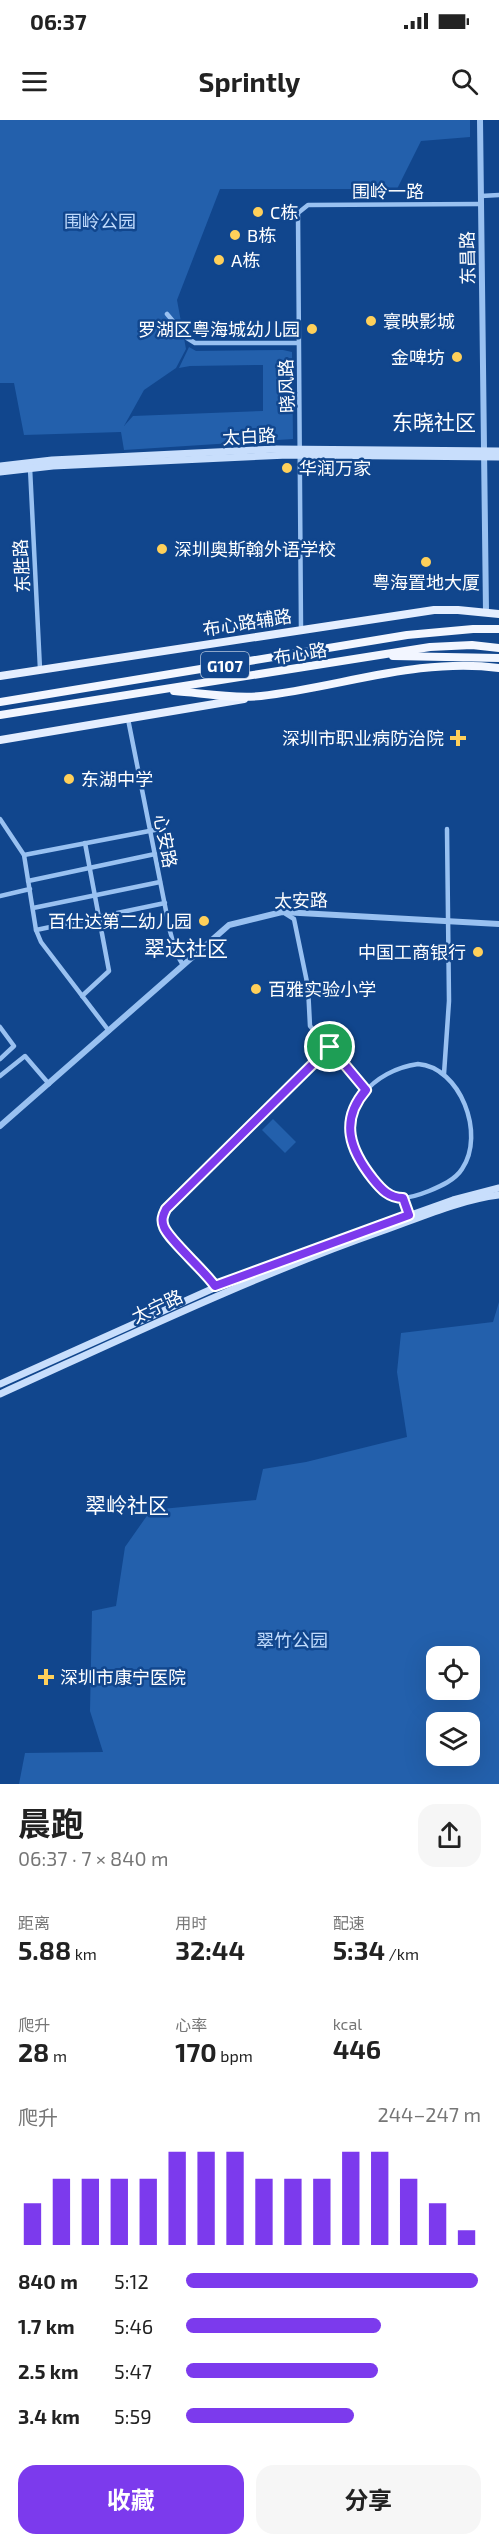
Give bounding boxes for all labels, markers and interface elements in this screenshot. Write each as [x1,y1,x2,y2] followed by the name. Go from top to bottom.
[30,8,87,34] text: 06:37
[18,65,51,98] icon: menu
[199,65,300,97] text: Sprintly
[448,65,481,98] icon: search
[352,180,424,202] street label: 围岭一路
[270,201,298,223] place label: C栋
[251,205,265,219] marker: C栋
[64,210,136,232] park label: 围岭公园
[247,224,276,246] place label: B栋
[228,228,242,242] marker: B栋
[456,231,478,285] street label: 东昌路
[231,249,260,271] place label: A栋
[212,253,226,267] marker: A栋
[383,310,455,332] place label: 寰映影城
[364,314,378,328] marker: 寰映影城
[138,318,300,340] place label: 罗湖区粤海城幼儿园
[305,322,319,336] marker: 罗湖区粤海城幼儿园
[391,346,445,368] place label: 金啤坊
[450,350,464,364] marker: 金啤坊
[274,359,298,413] street label: 晓风路
[392,409,476,434] district label: 东晓社区
[221,424,277,448] street label: 太白路
[299,457,371,479] place label: 华润万家
[280,461,294,475] marker: 华润万家
[9,538,33,594] street label: 东胜路
[174,538,336,560] place label: 深圳奥斯翰外语学校
[155,542,169,556] marker: 深圳奥斯翰外语学校
[419,555,433,569] marker: 粤海置地大厦
[372,571,480,593] place label: 粤海置地大厦
[201,604,293,640] street label: 布心路辅路
[272,638,328,668] street label: 布心路
[201,652,249,678] road number: G107
[282,727,444,749] place label: 深圳市职业病防治院
[449,729,467,747] marker: 深圳市职业病防治院
[81,768,153,790] place label: 东湖中学
[62,772,76,786] marker: 东湖中学
[150,812,182,870] street label: 心安路
[274,889,328,911] street label: 太安路
[48,910,192,932] place label: 百仕达第二幼儿园
[197,914,211,928] marker: 百仕达第二幼儿园
[144,935,228,960] district label: 翠达社区
[358,941,466,963] place label: 中国工商银行
[471,945,485,959] marker: 中国工商银行
[268,978,376,1000] place label: 百雅实验小学
[249,982,263,996] marker: 百雅实验小学
[304,1021,355,1072] pin
[313,1030,346,1063] icon: arrive
[128,1285,186,1327] street label: 太宁路
[85,1492,169,1517] district label: 翠岭社区
[256,1629,328,1651] park label: 翠竹公园
[426,1646,480,1766] map controls
[426,1646,480,1700] button: locate
[60,1666,186,1688] place label: 深圳市康宁医院
[37,1668,55,1686] marker: 深圳市康宁医院
[426,1712,480,1766] button: layers
[18,1803,84,1843] text: 晨跑
[418,1804,481,1867] button: share
[18,1846,169,1870] text: 06:37 · 7 × 840 m
[18,1913,50,1932] text: 距离
[175,1913,207,1932] text: 用时
[333,1913,365,1932] text: 配速
[18,1934,71,1965] text: 5.88
[175,1934,245,1965] text: 32:44
[333,1934,385,1965] text: 5:34
[71,1944,97,1963] text: km
[385,1944,419,1963] text: /km
[333,2014,362,2033] text: kcal
[18,2015,50,2034] text: 爬升
[175,2015,207,2034] text: 心率
[333,2033,381,2064] text: 446
[18,2036,49,2067] text: 28
[175,2036,217,2067] text: 170
[49,2046,67,2065] text: m
[217,2046,253,2065] text: bpm
[378,2102,481,2126] text: 244–247 m
[18,2105,58,2129] text: 爬升
[18,2269,78,2293] text: 840 m
[114,2269,149,2293] text: 5:12
[18,2314,75,2338] text: 1.7 km
[114,2314,153,2338] text: 5:46
[18,2359,79,2383] text: 2.5 km
[114,2359,152,2383] text: 5:47
[18,2404,80,2428] text: 3.4 km
[114,2404,152,2428] text: 5:59
[18,2465,244,2534] button: 收藏
[256,2465,481,2534] button: 分享

